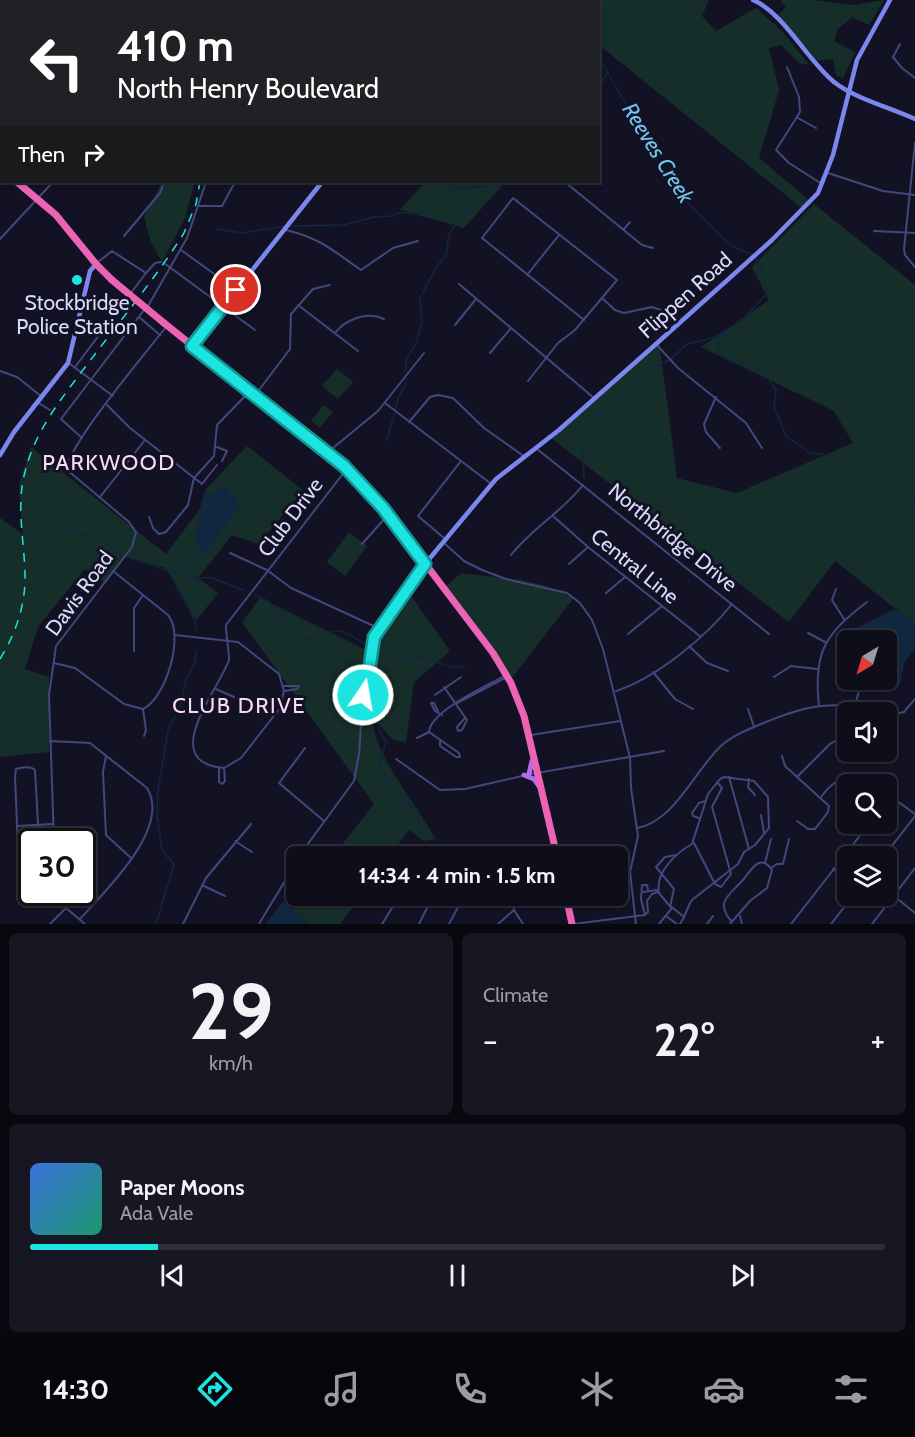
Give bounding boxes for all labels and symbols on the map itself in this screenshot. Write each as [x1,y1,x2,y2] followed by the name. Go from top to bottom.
[616,98,700,209] water label: Reeves Creek
[633,247,737,343] street label: Flippen Road
[210,264,261,315] pin
[70,273,84,287] marker: Stockbridge Police Station
[16,290,138,339] place label: Stockbridge Police Station
[42,449,176,476] district label: PARKWOOD
[252,472,328,561] street label: Club Drive
[604,477,743,597] street label: Northbridge Drive
[586,523,684,609] street label: Central Line
[40,546,118,640] street label: Davis Road
[837,630,897,690] north arrow
[331,663,395,727] position arrow
[172,692,306,719] district label: CLUB DRIVE
[18,828,96,906] speed limit sign: 30

